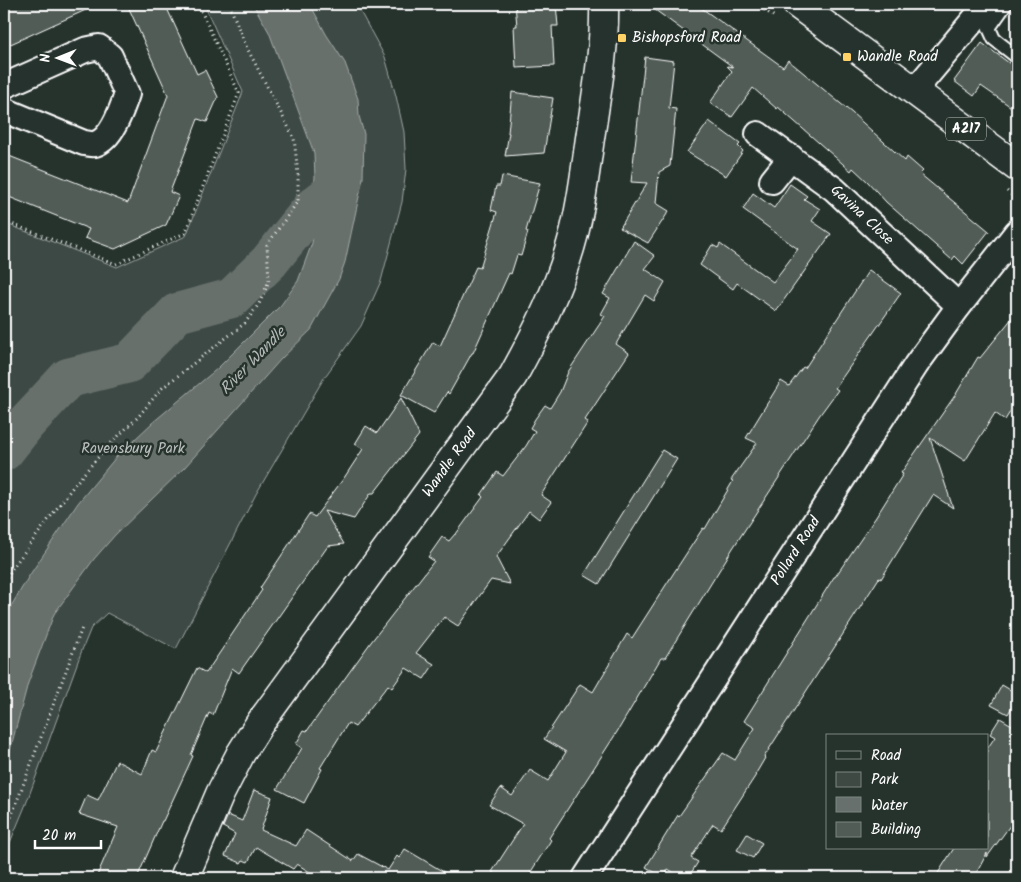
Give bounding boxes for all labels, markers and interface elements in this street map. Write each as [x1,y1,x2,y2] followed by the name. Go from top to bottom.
[632,26,741,50] place label: Bishopsford Road
[32,32,82,82] north arrow
[616,32,628,44] marker: Bishopsford Road
[857,45,938,69] place label: Wandle Road
[841,51,853,63] marker: Wandle Road
[35,53,57,63] text: N
[946,118,986,140] road number: A217
[825,179,899,251] street label: Gavina Close
[214,320,293,401] water label: River Wandle
[416,423,484,503] street label: Wandle Road
[81,437,186,461] park label: Ravensbury Park
[765,511,827,590] street label: Pollard Road
[826,734,988,850] legend
[871,744,902,768] text: Road
[871,768,899,792] text: Park
[871,794,908,818] text: Water
[35,817,101,849] scale bar
[871,818,921,842] text: Building
[42,824,76,848] text: 20 m

